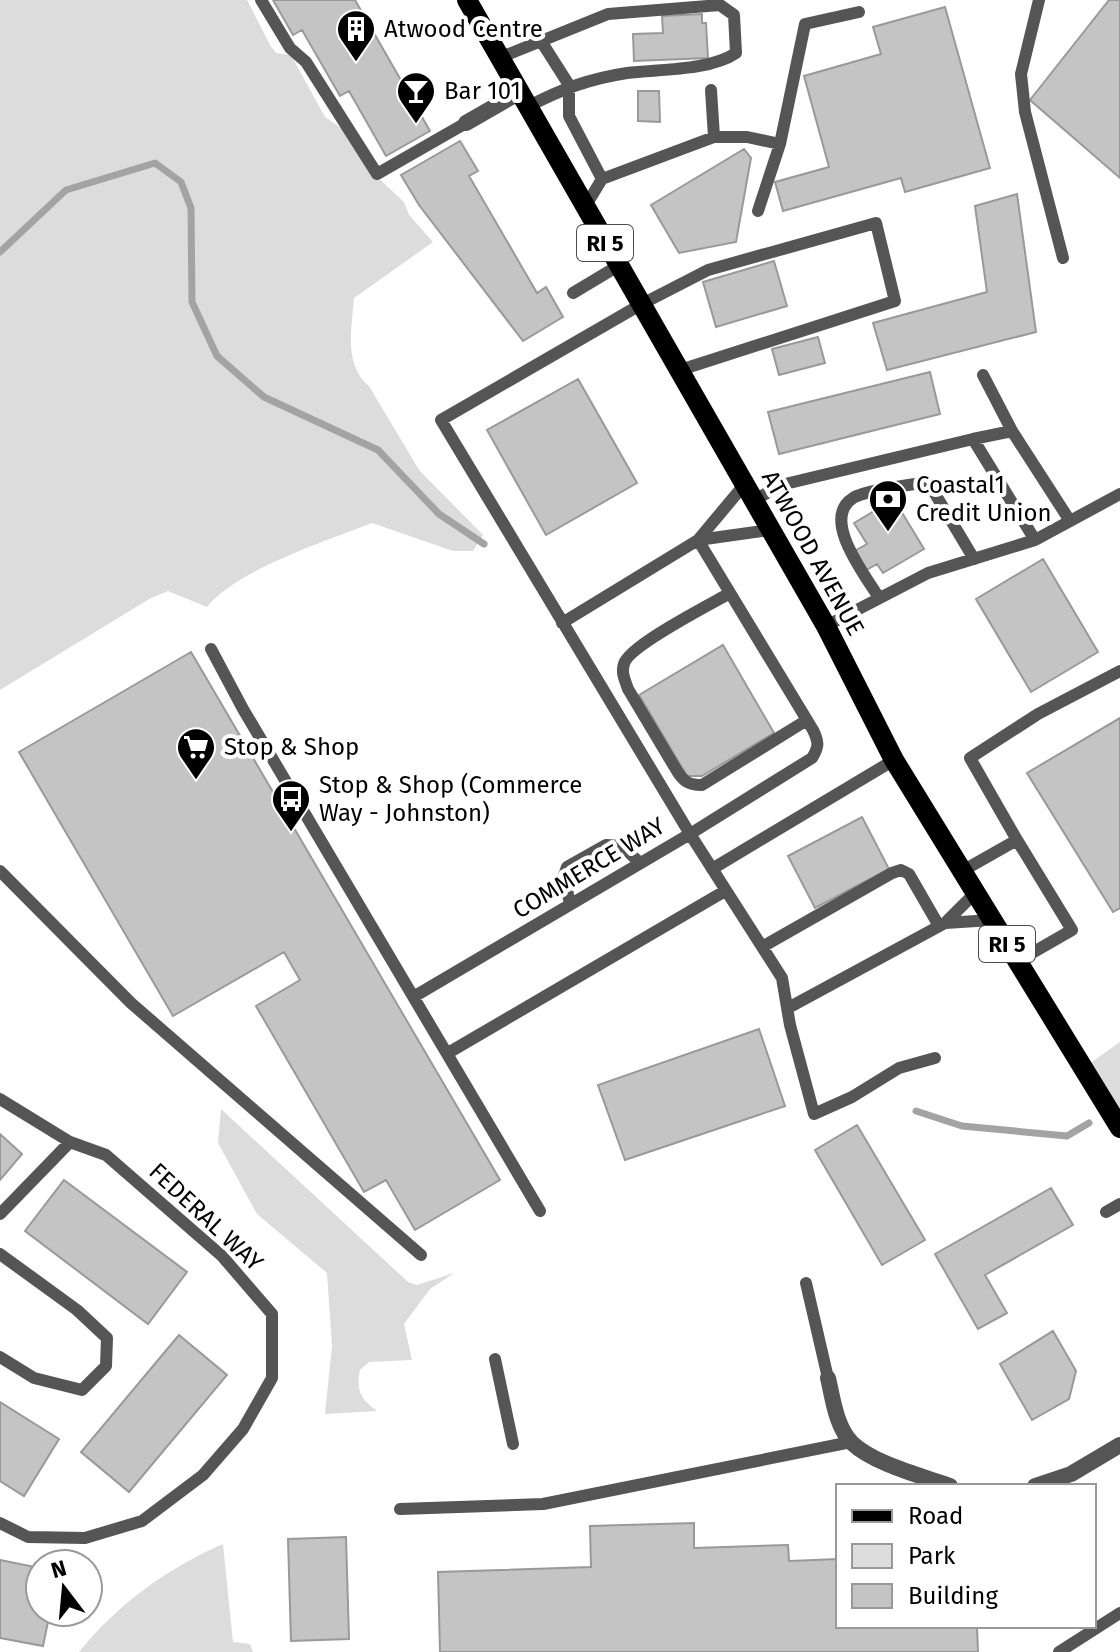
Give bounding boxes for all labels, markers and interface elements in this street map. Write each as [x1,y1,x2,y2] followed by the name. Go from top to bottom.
[335,8,377,63] building icon: Atwood Centre
[384,15,543,43] place label: Atwood Centre
[395,70,437,125] bar icon: Bar 101
[444,77,521,105] place label: Bar 101
[577,225,633,261] road number: RI 5
[756,466,870,640] street label: ATWOOD AVENUE
[916,471,1052,527] place label: Coastal1 Credit Union
[867,478,909,533] bank icon: Coastal1 Credit Union
[175,726,217,781] supermarket icon: Stop & Shop
[224,733,359,761] place label: Stop & Shop
[319,771,582,827] place label: Stop & Shop (Commerce Way - Johnston)
[270,778,312,833] bus stop icon: Stop & Shop (Commerce Way - Johnston)
[508,811,671,924] street label: COMMERCE WAY
[979,926,1035,962] road number: RI 5
[143,1157,269,1277] street label: FEDERAL WAY
[836,1484,1096,1628] legend
[908,1502,963,1530] text: Road
[908,1542,956,1570] text: Park
[24,1548,104,1628] north arrow
[48,1554,69,1584] text: N
[908,1582,998,1610] text: Building

